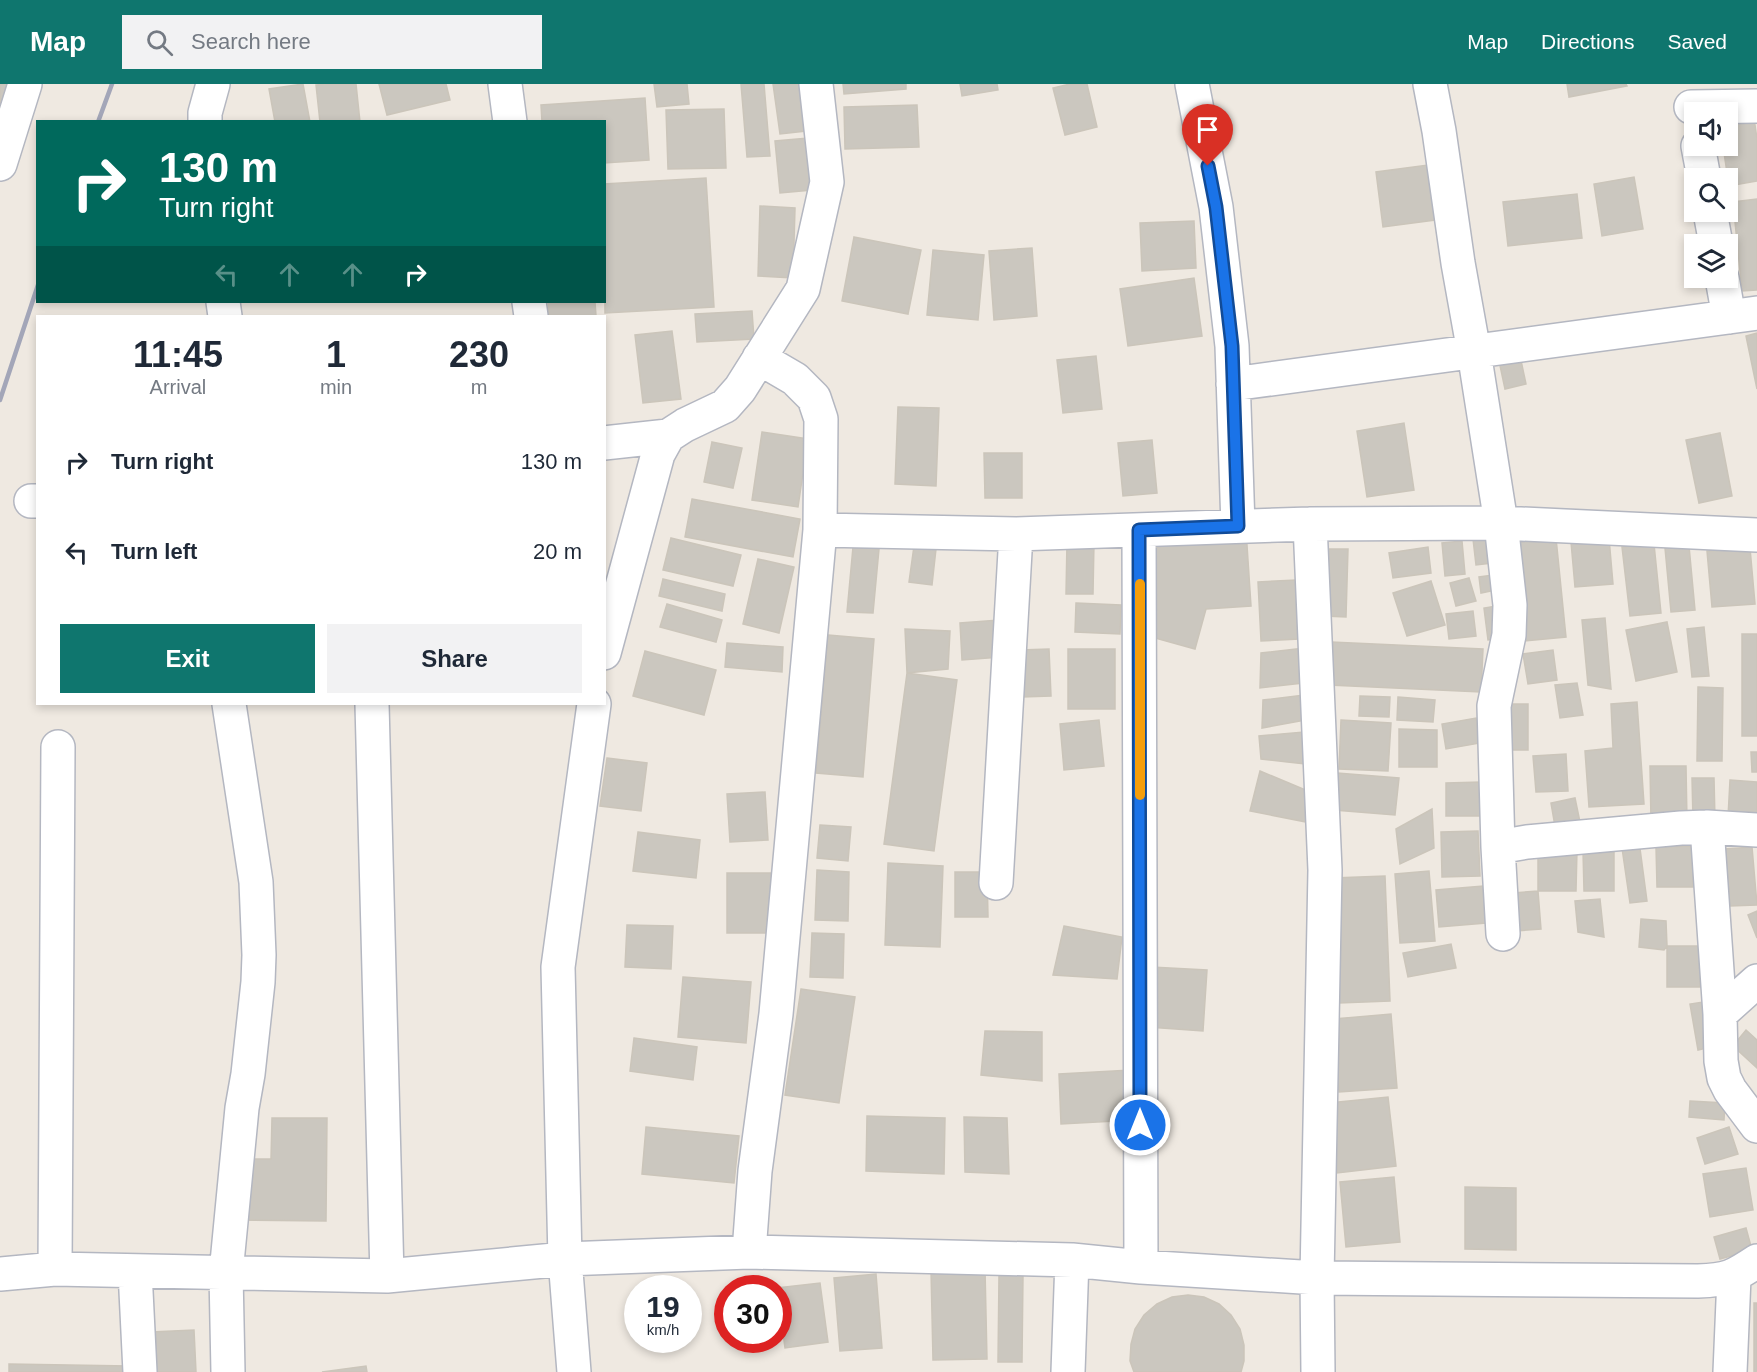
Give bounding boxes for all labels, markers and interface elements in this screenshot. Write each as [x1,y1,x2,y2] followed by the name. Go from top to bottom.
[122,15,542,69] search box
[30,26,86,57] text: Map
[143,26,176,59] icon: search
[191,29,311,54] text: Search here
[1467,30,1508,53] text: Map
[1541,30,1634,53] text: Directions
[1667,30,1727,53] text: Saved
[1684,102,1738,288] map controls
[1684,102,1738,156] button: sound
[1182,104,1233,166] pin
[1191,113,1224,146] icon: arrive
[60,144,138,222] icon: right
[159,144,278,191] text: 130 m
[1684,168,1738,222] button: search
[159,193,274,223] text: Turn right
[1684,234,1738,288] button: layers
[210,258,243,291] icon: left
[273,258,306,291] icon: ahead
[336,258,369,291] icon: ahead
[399,258,432,291] icon: right
[133,334,223,375] text: 11:45
[326,334,346,375] text: 1
[449,334,509,375] text: 230
[150,376,206,398] text: Arrival
[320,376,352,398] text: min
[471,376,487,398] text: m
[60,446,93,479] icon: right
[111,449,213,474] text: Turn right
[521,449,582,474] text: 130 m
[60,536,93,569] icon: left
[111,539,197,564] text: Turn left
[533,539,582,564] text: 20 m
[60,624,315,693] button: Exit
[327,624,582,693] button: Share
[1108,1093,1172,1157] position arrow
[714,1275,792,1353] speed limit sign: 30
[646,1290,680,1323] text: 19
[647,1321,679,1338] text: km/h

